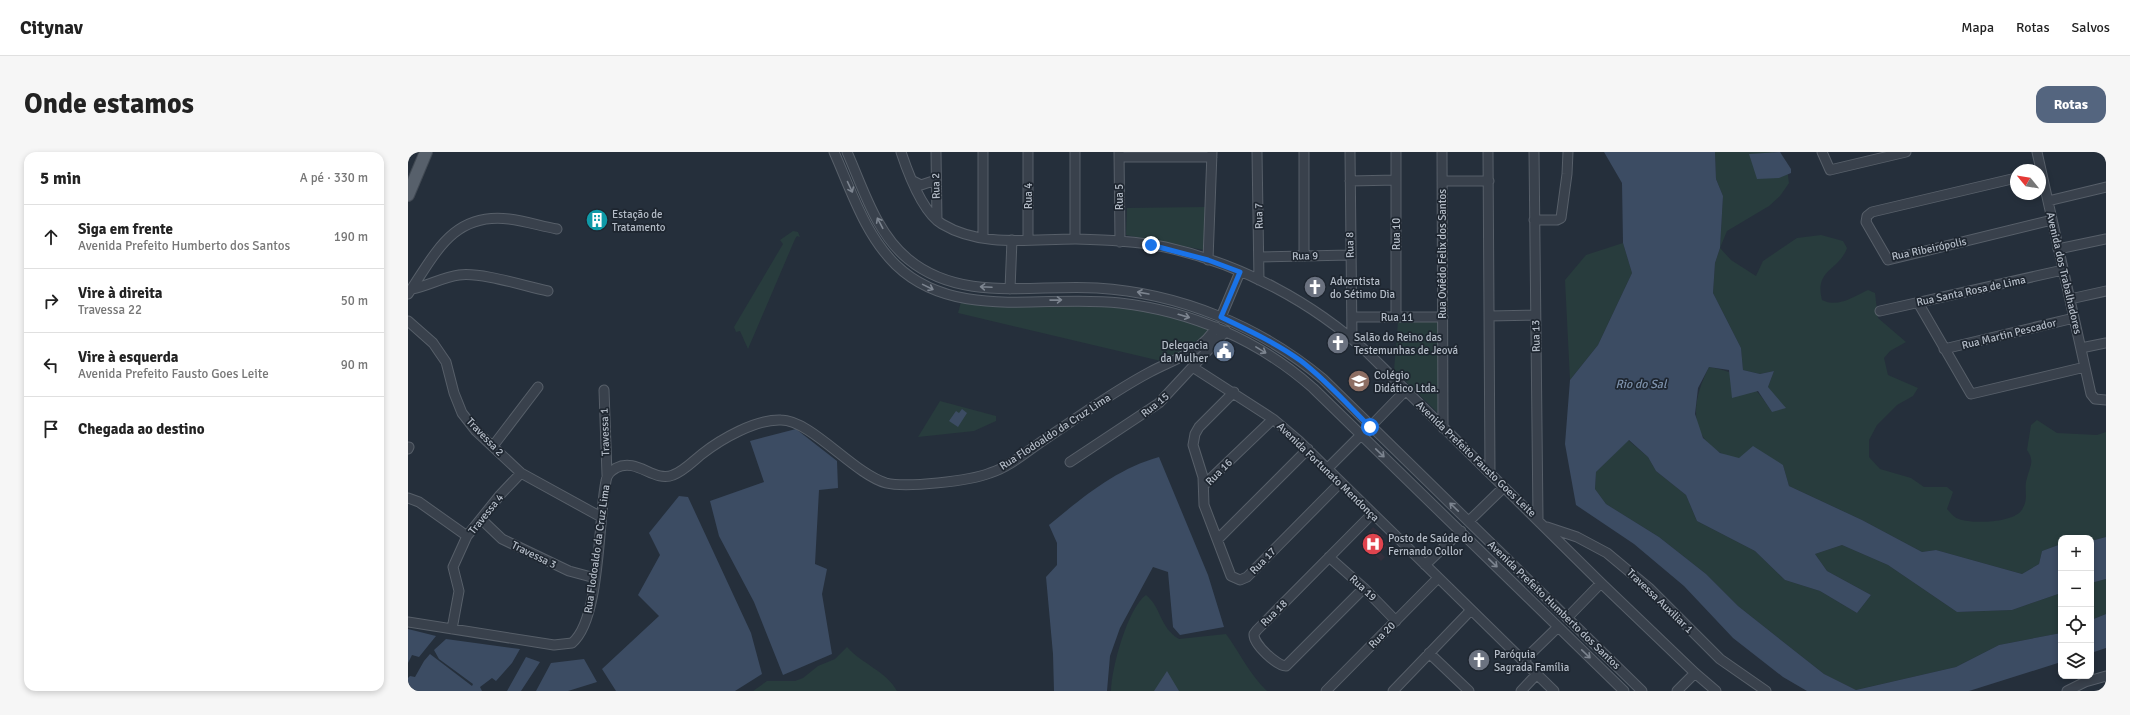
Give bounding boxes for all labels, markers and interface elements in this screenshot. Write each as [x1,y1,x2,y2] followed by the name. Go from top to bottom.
[20,16,83,40] text: Citynav
[1961,19,1994,36] text: Mapa
[2016,19,2050,36] text: Rotas
[2072,19,2110,36] text: Salvos
[2036,86,2106,123] button: Rotas
[24,87,194,121] text: Onde estamos
[2010,164,2046,200] north arrow
[40,168,81,189] text: 5 min
[300,170,368,186] text: A pé · 330 m
[929,173,943,199] street label: Rua 2
[847,181,854,193] one-way arrow
[1022,183,1035,209] street label: Rua 4
[1113,184,1126,210] street label: Rua 5
[1436,189,1449,319] street label: Rua Oviêdo Felix dos Santos
[1252,203,1266,229] street label: Rua 7
[584,207,610,233] building icon: Estação de Tratamento
[612,208,666,234] place label: Estação de Tratamento
[2044,211,2084,335] street label: Avenida dos Trabalhadores
[876,218,883,230] one-way arrow
[1390,218,1403,250] street label: Rua 10
[78,220,173,238] text: Siga em frente
[40,226,62,248] icon: ahead
[334,229,368,245] text: 190 m
[1343,232,1357,258] street label: Rua 8
[1890,235,1968,263] street label: Rua Ribeirópolis
[1142,236,1160,254] route end
[78,238,290,254] text: Avenida Prefeito Humberto dos Santos
[1292,249,1318,263] street label: Rua 9
[1915,273,2027,309] street label: Rua Santa Rosa de Lima
[1302,274,1328,300] church icon: Adventista do Sétimo Dia
[1330,275,1396,301] place label: Adventista do Sétimo Dia
[78,284,162,302] text: Vire à direita
[922,284,934,291] one-way arrow
[980,284,993,291] one-way arrow
[1137,289,1150,297] one-way arrow
[40,290,62,312] icon: right
[341,293,368,309] text: 50 m
[1049,296,1062,304] one-way arrow
[78,302,142,318] text: Travessa 22
[1381,311,1413,324] street label: Rua 11
[1178,313,1191,320] one-way arrow
[1960,316,2058,352] street label: Rua Martin Pescador
[1529,320,1543,352] street label: Rua 13
[1325,330,1351,356] church icon: Salão do Reino das Testemunhas de Jeová
[1354,331,1458,357] place label: Salão do Reino das Testemunhas de Jeová
[1211,338,1237,364] public building icon: Delegacia da Mulher
[1161,339,1208,365] place label: Delegacia da Mulher
[1255,346,1267,354] one-way arrow
[78,348,178,366] text: Vire à esquerda
[40,354,62,376] icon: left
[341,357,368,373] text: 90 m
[78,366,269,382] text: Avenida Prefeito Fausto Goes Leite
[1346,368,1372,394] school or university icon: Colégio Didático Ltda.
[1374,369,1439,395] place label: Colégio Didático Ltda.
[1616,377,1668,392] water label: Rio do Sal
[1138,390,1172,420] street label: Rua 15
[997,391,1113,473] street label: Rua Flodoaldo da Cruz Lima
[1413,398,1539,520] street label: Avenida Prefeito Fausto Goes Leite
[598,408,612,456] street label: Travessa 1
[464,415,506,459] street label: Travessa 2
[40,418,62,440] icon: arrive
[1361,418,1379,436] route start
[78,420,205,438] text: Chegada ao destino
[1274,420,1382,525] street label: Avenida Fortunato Mendonça
[1375,448,1385,458] one-way arrow
[1203,456,1235,488] street label: Rua 16
[582,483,613,614] street label: Rua Flodoaldo da Cruz Lima
[466,491,506,537] street label: Travessa 4
[1449,502,1459,512] one-way arrow
[1360,531,1386,557] hospital icon: Posto de Saúde do Fernando Collor
[1388,532,1473,558] place label: Posto de Saúde do Fernando Collor
[2058,535,2094,679] map controls
[2058,535,2094,571] button: +
[1485,538,1623,672] street label: Avenida Prefeito Humberto dos Santos
[509,539,559,571] street label: Travessa 3
[1247,545,1279,577] street label: Rua 17
[1488,558,1498,568] one-way arrow
[1624,566,1696,636] street label: Travessa Auxiliar 1
[2058,571,2094,607] button: −
[1347,572,1379,604] street label: Rua 19
[1258,597,1290,629] street label: Rua 18
[2058,607,2094,643] button: locate
[1366,619,1398,651] street label: Rua 20
[2058,643,2094,679] button: layers
[1466,647,1492,673] church icon: Paróquia Sagrada Família
[1494,648,1570,674] place label: Paróquia Sagrada Família
[1581,649,1591,659] one-way arrow

